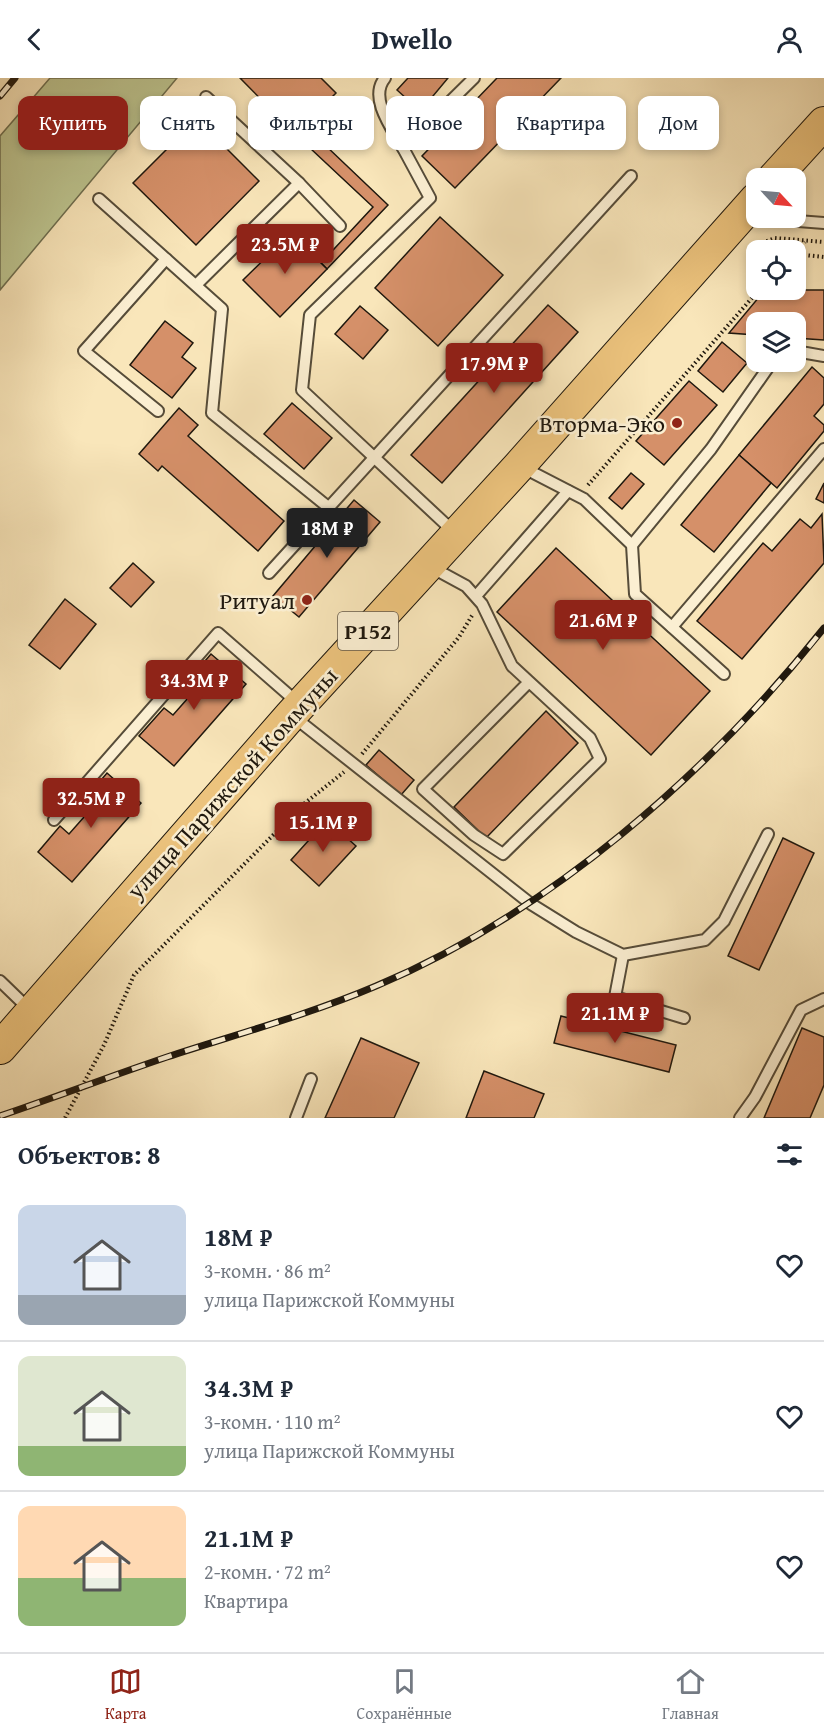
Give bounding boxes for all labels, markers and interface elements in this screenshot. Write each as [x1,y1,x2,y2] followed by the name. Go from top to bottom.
[372,19,452,59] text: Dwello
[18,23,51,56] icon: back
[773,23,806,56] icon: person
[18,96,128,150] chip: Купить
[140,96,236,150] chip: Снять
[248,96,374,150] chip: Фильтры
[386,96,484,150] chip: Новое
[496,96,626,150] chip: Квартира
[638,96,719,150] chip: Дом
[746,168,806,228] north arrow
[746,168,806,372] map controls
[230,224,340,275] pin: 23.5M ₽
[251,229,319,258] text: 23.5M ₽
[746,240,806,300] button: locate
[746,312,806,372] button: layers
[439,343,549,394] pin: 17.9M ₽
[460,348,528,377] text: 17.9M ₽
[539,406,665,441] place label: Вторма-Эко
[670,416,684,430] marker: Вторма-Эко
[285,508,369,559] pin: 18M ₽
[301,513,353,542] text: 18M ₽
[219,583,295,618] place label: Ритуал
[300,593,314,607] marker: Ритуал
[548,600,658,651] pin: 21.6M ₽
[569,605,637,634] text: 21.6M ₽
[338,612,398,650] road number: Р152
[118,659,346,907] street label: улица Парижской Коммуны
[139,660,249,711] pin: 34.3M ₽
[160,665,228,694] text: 34.3M ₽
[36,778,146,829] pin: 32.5M ₽
[57,783,125,812] text: 32.5M ₽
[268,802,378,853] pin: 15.1M ₽
[289,807,357,836] text: 15.1M ₽
[560,993,670,1044] pin: 21.1M ₽
[581,998,649,1027] text: 21.1M ₽
[18,1135,161,1174] text: Объектов: 8
[773,1138,806,1171] icon: filters
[204,1217,273,1256] text: 18M ₽
[66,1229,138,1301] icon: home
[773,1249,806,1282] icon: heart
[204,1256,331,1285] text: 3-комн. · 86 m²
[204,1285,455,1314] text: улица Парижской Коммуны
[204,1368,293,1407] text: 34.3M ₽
[66,1380,138,1452] icon: home
[773,1400,806,1433] icon: heart
[204,1407,340,1436] text: 3-комн. · 110 m²
[204,1436,455,1465] text: улица Парижской Коммуны
[204,1518,293,1557] text: 21.1M ₽
[66,1530,138,1602] icon: home
[773,1550,806,1583] icon: heart
[204,1557,331,1586] text: 2-комн. · 72 m²
[204,1586,288,1615] text: Квартира
[105,1665,146,1725] tab: Карта
[357,1665,452,1725] tab: Сохранённые
[662,1665,719,1725] tab: Главная

